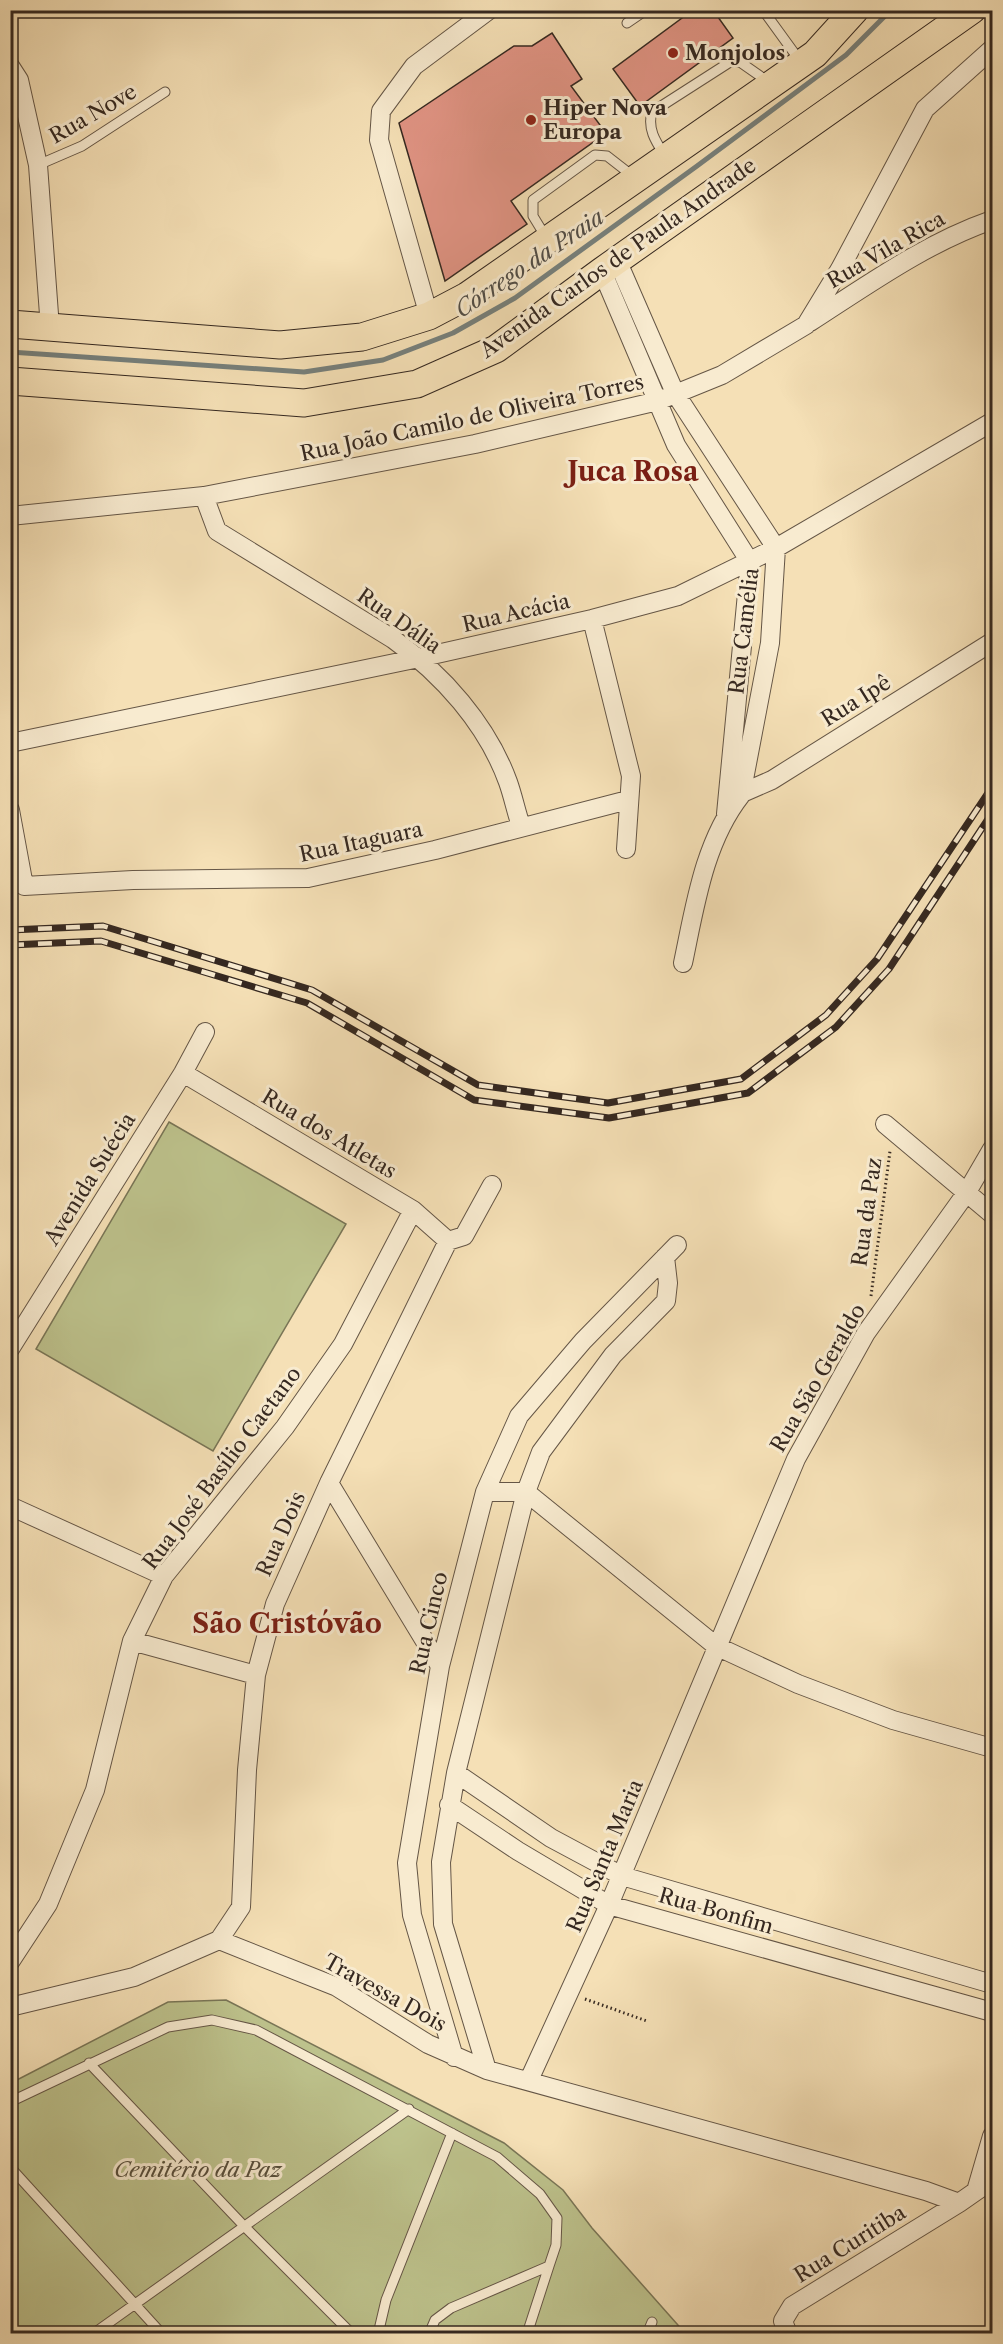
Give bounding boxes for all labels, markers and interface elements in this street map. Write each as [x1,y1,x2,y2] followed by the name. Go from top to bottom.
[685,40,785,65] place label: Monjolos
[666,46,680,60] marker: Monjolos
[45,79,141,148] street label: Rua Nove
[543,95,668,144] place label: Hiper Nova Europa
[524,113,538,127] marker: Hiper Nova Europa
[474,152,760,363] street label: Avenida Carlos de Paula Andrade
[450,204,609,323] water label: Córrego da Praia
[822,205,950,293] street label: Rua Vila Rica
[298,369,646,466] street label: Rua João Camilo de Oliveira Torres
[562,455,699,488] district label: Juca Rosa
[723,565,764,695] street label: Rua Camélia
[353,583,447,659] street label: Rua Dália
[460,588,573,637] street label: Rua Acácia
[816,670,895,732] street label: Rua Ipê
[297,816,426,867] street label: Rua Itaguara
[257,1084,401,1184] street label: Rua dos Atletas
[38,1107,141,1250] street label: Avenida Suécia
[847,1156,886,1268] street label: Rua da Paz
[765,1299,870,1456] street label: Rua São Geraldo
[137,1361,306,1574] street label: Rua José Basílio Caetano
[251,1488,310,1580] street label: Rua Dois
[405,1569,452,1677] street label: Rua Cinco
[192,1607,382,1640] district label: São Cristóvão
[561,1775,648,1936] street label: Rua Santa Maria
[656,1882,777,1939] street label: Rua Bonfim
[320,1949,451,2037] street label: Travessa Dois
[114,2157,284,2182] park label: Cemitério da Paz
[789,2199,911,2288] street label: Rua Curitiba

